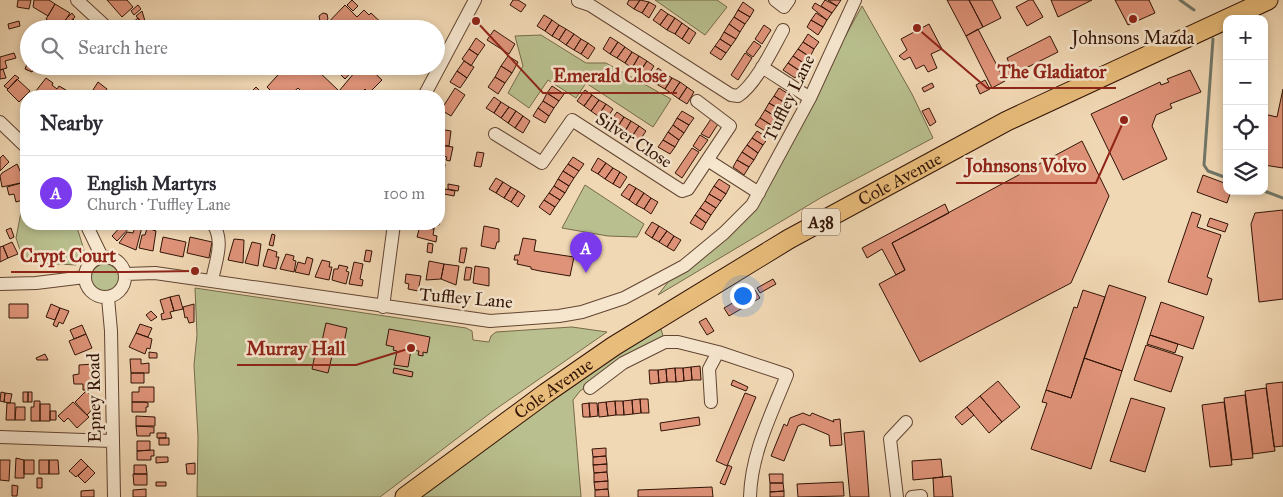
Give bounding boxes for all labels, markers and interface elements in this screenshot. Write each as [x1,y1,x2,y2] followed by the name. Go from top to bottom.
[1127,13,1139,25] marker: Johnsons Mazda
[1223,15,1268,195] map controls
[1223,15,1268,60] button: +
[20,20,445,75] search box
[1070,27,1195,50] place label: Johnsons Mazda
[38,34,66,62] icon: search
[78,36,168,59] text: Search here
[759,51,819,145] street label: Tuffley Lane
[987,54,1116,88] callout: The Gladiator
[543,59,677,93] callout: Emerald Close
[997,60,1107,83] text: The Gladiator
[1223,60,1268,105] button: −
[553,64,667,87] text: Emerald Close
[1223,105,1268,150] button: locate
[592,107,676,173] street label: Silver Close
[40,110,103,136] text: Nearby
[854,148,945,211] street label: Cole Avenue
[956,149,1096,183] callout: Johnsons Volvo
[1223,150,1268,195] button: layers
[963,154,1087,178] text: Johnsons Volvo
[87,172,216,195] text: English Martyrs
[51,184,61,203] text: A
[383,184,425,203] text: 100 m
[87,195,230,214] text: Church · Tuffley Lane
[802,208,840,236] road number: A38
[570,232,602,273] pin: A
[11,238,126,272] callout: Crypt Court
[20,244,116,268] text: Crypt Court
[418,283,514,313] street label: Tuffley Lane
[730,283,756,309] your location
[237,331,356,365] callout: Murray Hall
[246,337,347,361] text: Murray Hall
[82,353,106,443] street label: Epney Road
[510,353,597,424] street label: Cole Avenue

